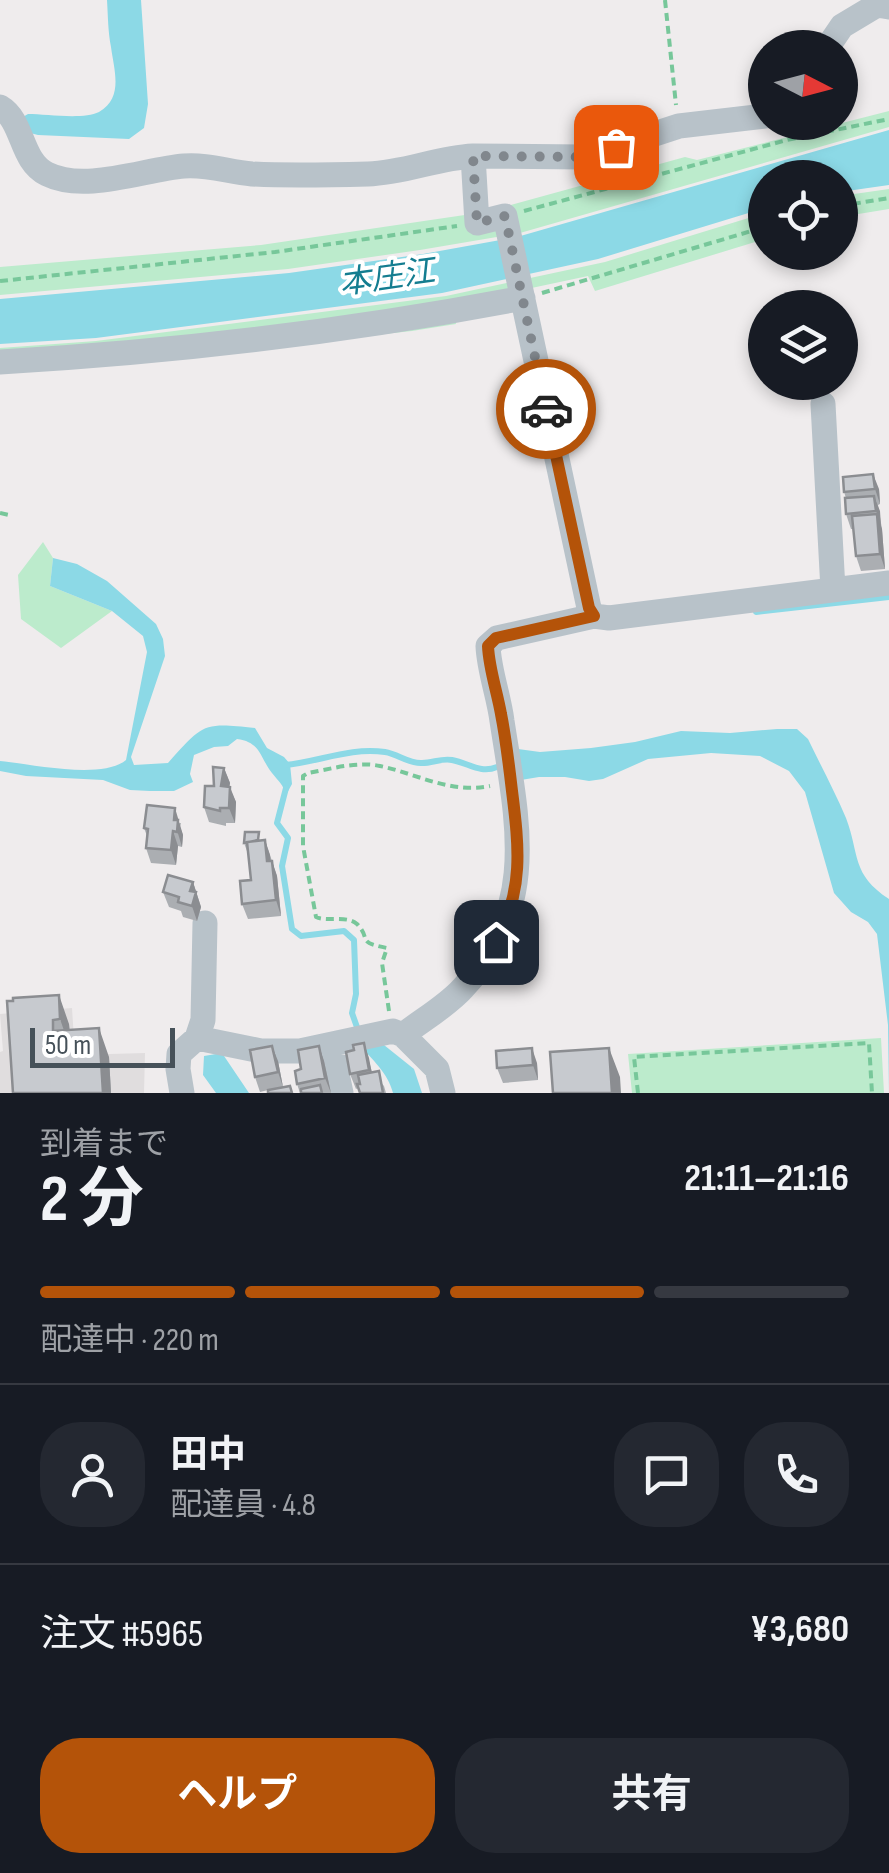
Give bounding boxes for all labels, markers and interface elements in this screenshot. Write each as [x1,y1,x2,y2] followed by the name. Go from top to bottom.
[748,30,858,140] north arrow
[748,30,858,400] map controls
[574,105,659,190] pin
[589,120,644,175] icon: bag
[748,160,858,270] button: locate
[337,252,440,304] water label: 本庄江
[748,290,858,400] button: layers
[496,359,596,459] courier
[519,382,574,437] icon: car
[454,900,539,985] pin
[469,915,524,970] icon: home
[30,1023,175,1068] scale bar
[45,1029,91,1062] text: 50 m
[40,1125,168,1164] text: 到着まで
[684,1156,849,1201] text: 21:11–21:16
[40,1162,144,1240] text: 2 分
[40,1321,219,1360] text: 配達中 · 220 m
[40,1422,145,1527] button: person
[614,1422,719,1527] button: chat
[744,1422,849,1527] button: phone
[170,1433,246,1478] text: 田中
[170,1486,316,1525] text: 配達員 · 4.8
[750,1607,849,1652] text: ¥3,680
[40,1612,203,1657] text: 注文 #5965
[40,1738,435,1853] button: ヘルプ
[455,1738,849,1853] button: 共有

